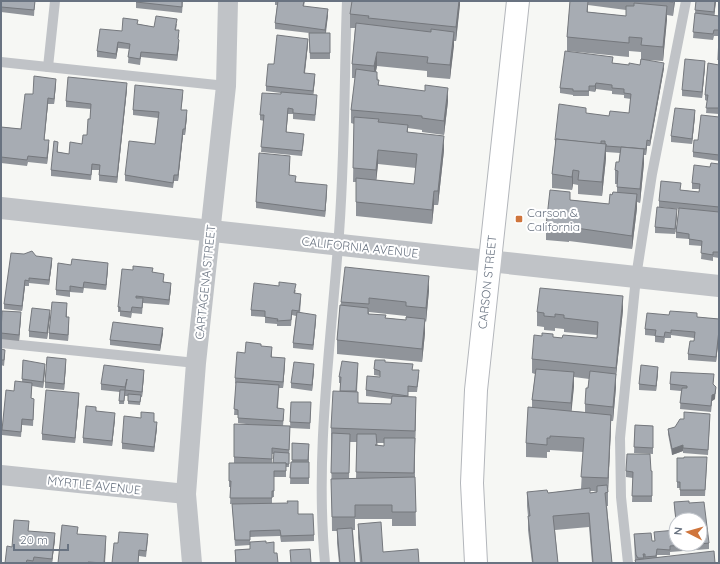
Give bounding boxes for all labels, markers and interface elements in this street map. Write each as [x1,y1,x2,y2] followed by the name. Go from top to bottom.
[527,205,580,234] place label: Carson & California
[514,214,524,224] marker: Carson & California
[191,224,219,340] street label: CARTAGENA STREET
[301,233,419,261] street label: CALIFORNIA AVENUE
[475,234,499,330] street label: CARSON STREET
[47,473,142,497] street label: MYRTLE AVENUE
[668,512,708,552] north arrow
[14,526,68,552] scale bar
[671,526,685,536] text: N
[20,532,48,547] text: 20 m

